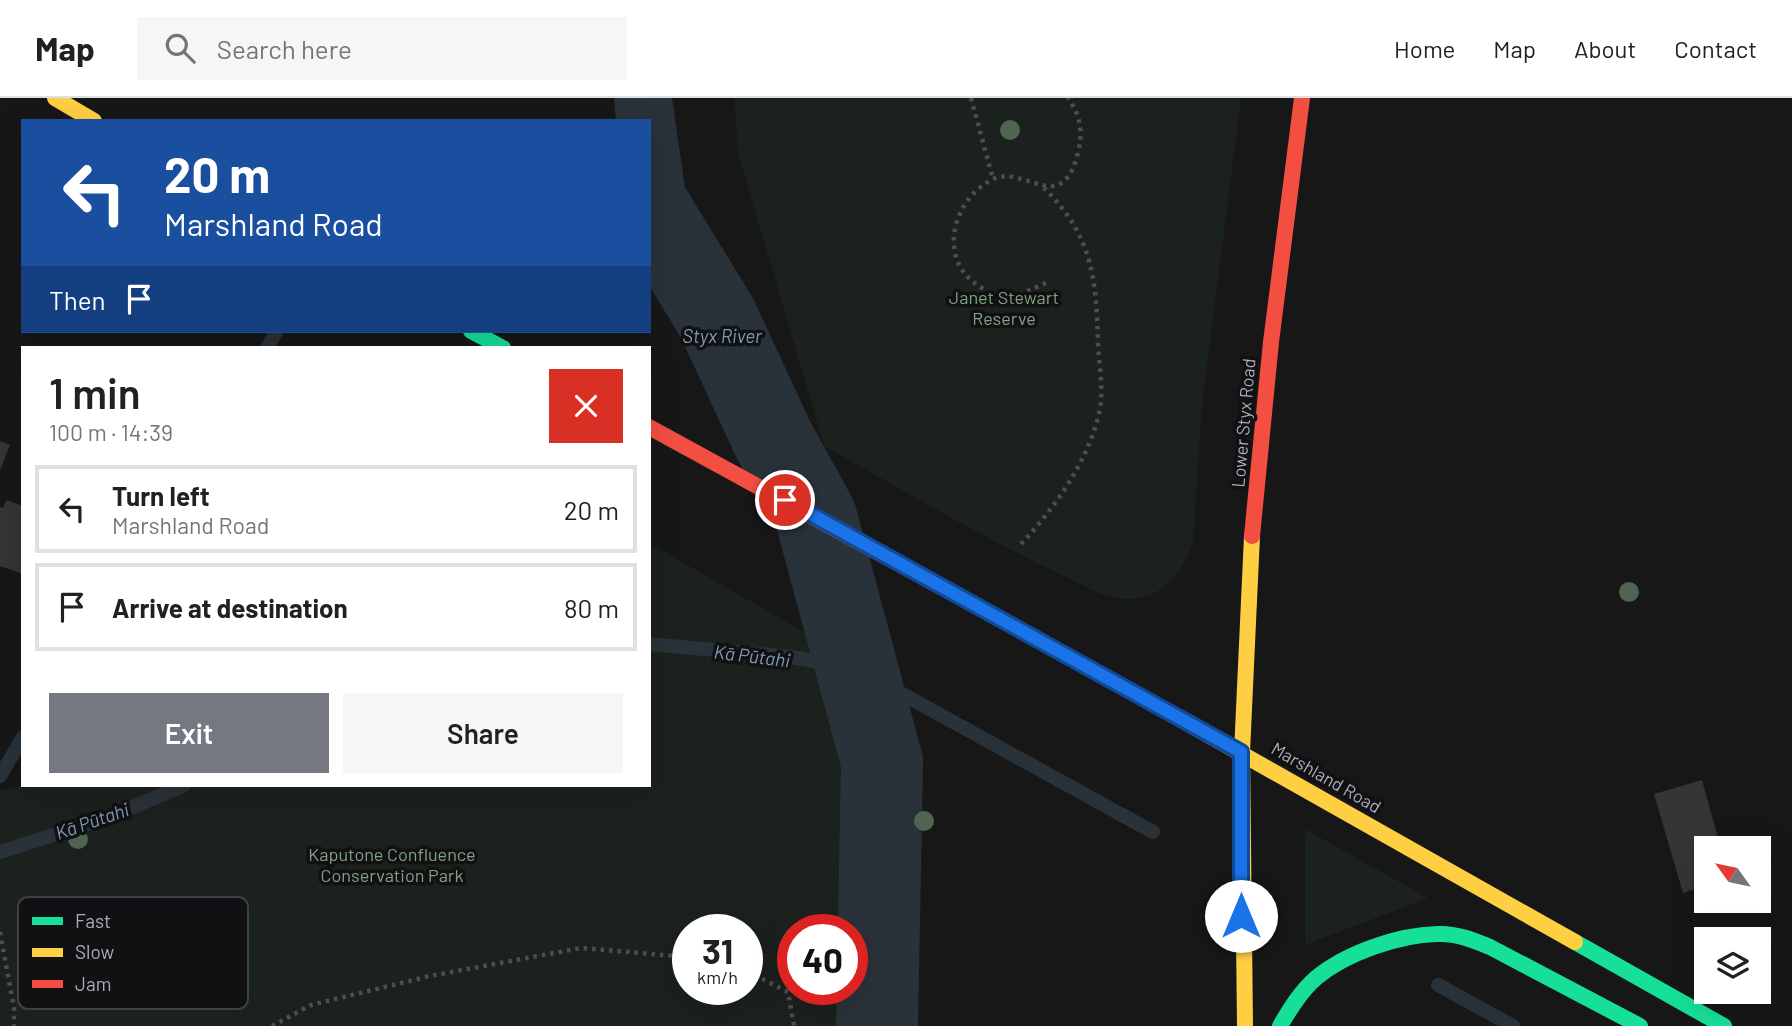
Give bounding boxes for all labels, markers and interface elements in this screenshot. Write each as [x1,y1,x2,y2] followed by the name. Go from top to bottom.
[137,17,627,80] search box
[35,28,95,68] text: Map
[161,29,199,67] icon: search
[217,33,352,64] text: Search here
[1394,34,1455,63] text: Home
[1493,34,1536,63] text: Map
[1574,34,1636,63] text: About
[1674,34,1757,63] text: Contact
[164,144,270,203] text: 20 m
[49,147,140,238] icon: left
[164,204,383,242] text: Marshland Road
[120,280,158,318] icon: arrive
[49,284,106,315] text: Then
[949,286,1059,329] park label: Janet Stewart Reserve
[682,324,763,347] water label: Styx River
[1226,357,1260,488] street label: Lower Styx Road
[49,367,141,417] text: 1 min
[549,369,623,443] button: close
[49,418,173,446] text: 100 m · 14:39
[755,470,815,530] pin
[112,480,210,511] text: Turn left
[766,481,804,519] icon: arrive
[53,490,91,528] icon: left
[564,494,619,525] text: 20 m
[112,511,269,539] text: Marshland Road
[53,588,91,626] icon: arrive
[112,592,348,623] text: Arrive at destination
[564,592,619,623] text: 80 m
[713,639,792,672] water label: Kā Pūtahi
[49,693,329,773] button: Exit
[343,693,623,773] button: Share
[1268,737,1385,817] street label: Marshland Road
[52,797,132,844] water label: Kā Pūtahi
[1694,836,1771,914] north arrow
[1694,836,1771,1004] map controls
[308,843,476,886] park label: Kaputone Confluence Conservation Park
[1204,879,1278,953] position arrow
[18,897,248,1009] legend
[75,909,111,932] text: Fast
[777,914,868,1005] speed limit sign: 40
[1694,927,1771,1004] button: layers
[702,929,733,971] text: 31
[75,940,114,963] text: Slow
[697,966,738,988] text: km/h
[75,972,111,995] text: Jam

